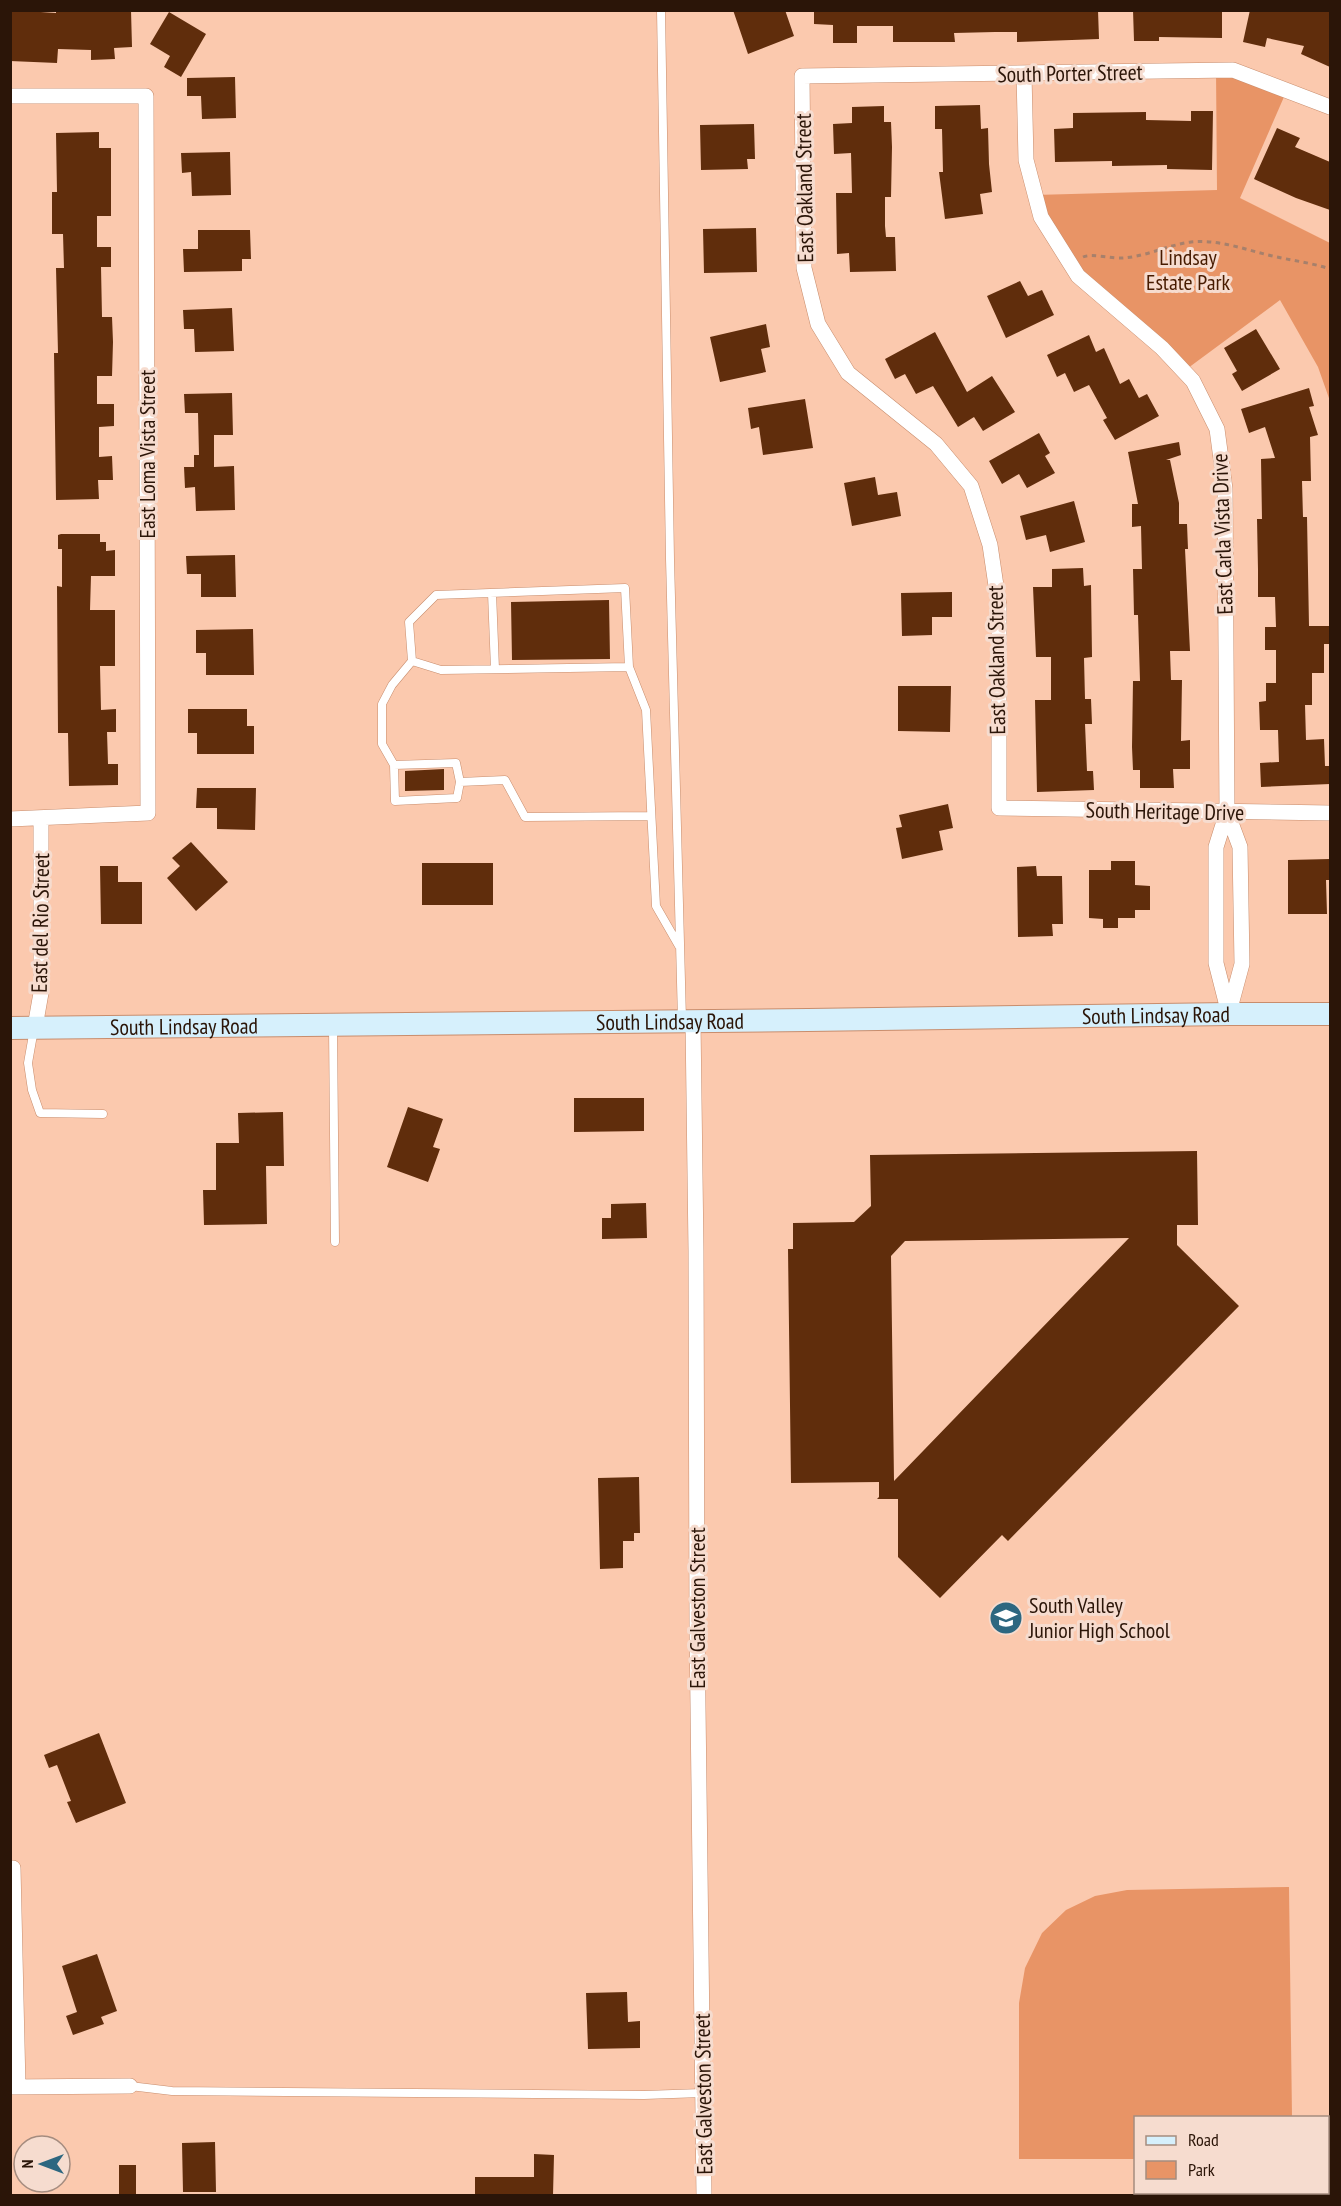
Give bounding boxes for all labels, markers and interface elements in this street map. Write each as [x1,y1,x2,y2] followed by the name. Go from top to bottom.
[997,58,1143,88] street label: South Porter Street
[789,113,819,263] street label: East Oakland Street
[1146,243,1230,296] park label: Lindsay Estate Park
[133,370,161,538] street label: East Loma Vista Street
[1205,453,1239,615] street label: East Carla Vista Drive
[981,585,1011,735] street label: East Oakland Street
[1085,796,1245,826] street label: South Heritage Drive
[25,853,55,993] street label: East del Rio Street
[1082,1000,1230,1030] street label: South Lindsay Road
[596,1007,744,1036] street label: South Lindsay Road
[110,1012,258,1041] street label: South Lindsay Road
[683,1527,711,1689] street label: East Galveston Street
[1028,1591,1171,1644] place label: South Valley Junior High School
[988,1600,1024,1636] school or university icon: South Valley Junior High School
[688,2013,718,2175] street label: East Galveston Street
[1134,2116,1329,2194] legend
[1188,2128,1219,2151] text: Road
[12,2134,72,2194] north arrow
[1188,2158,1215,2181] text: Park
[17,2160,37,2168] text: N

